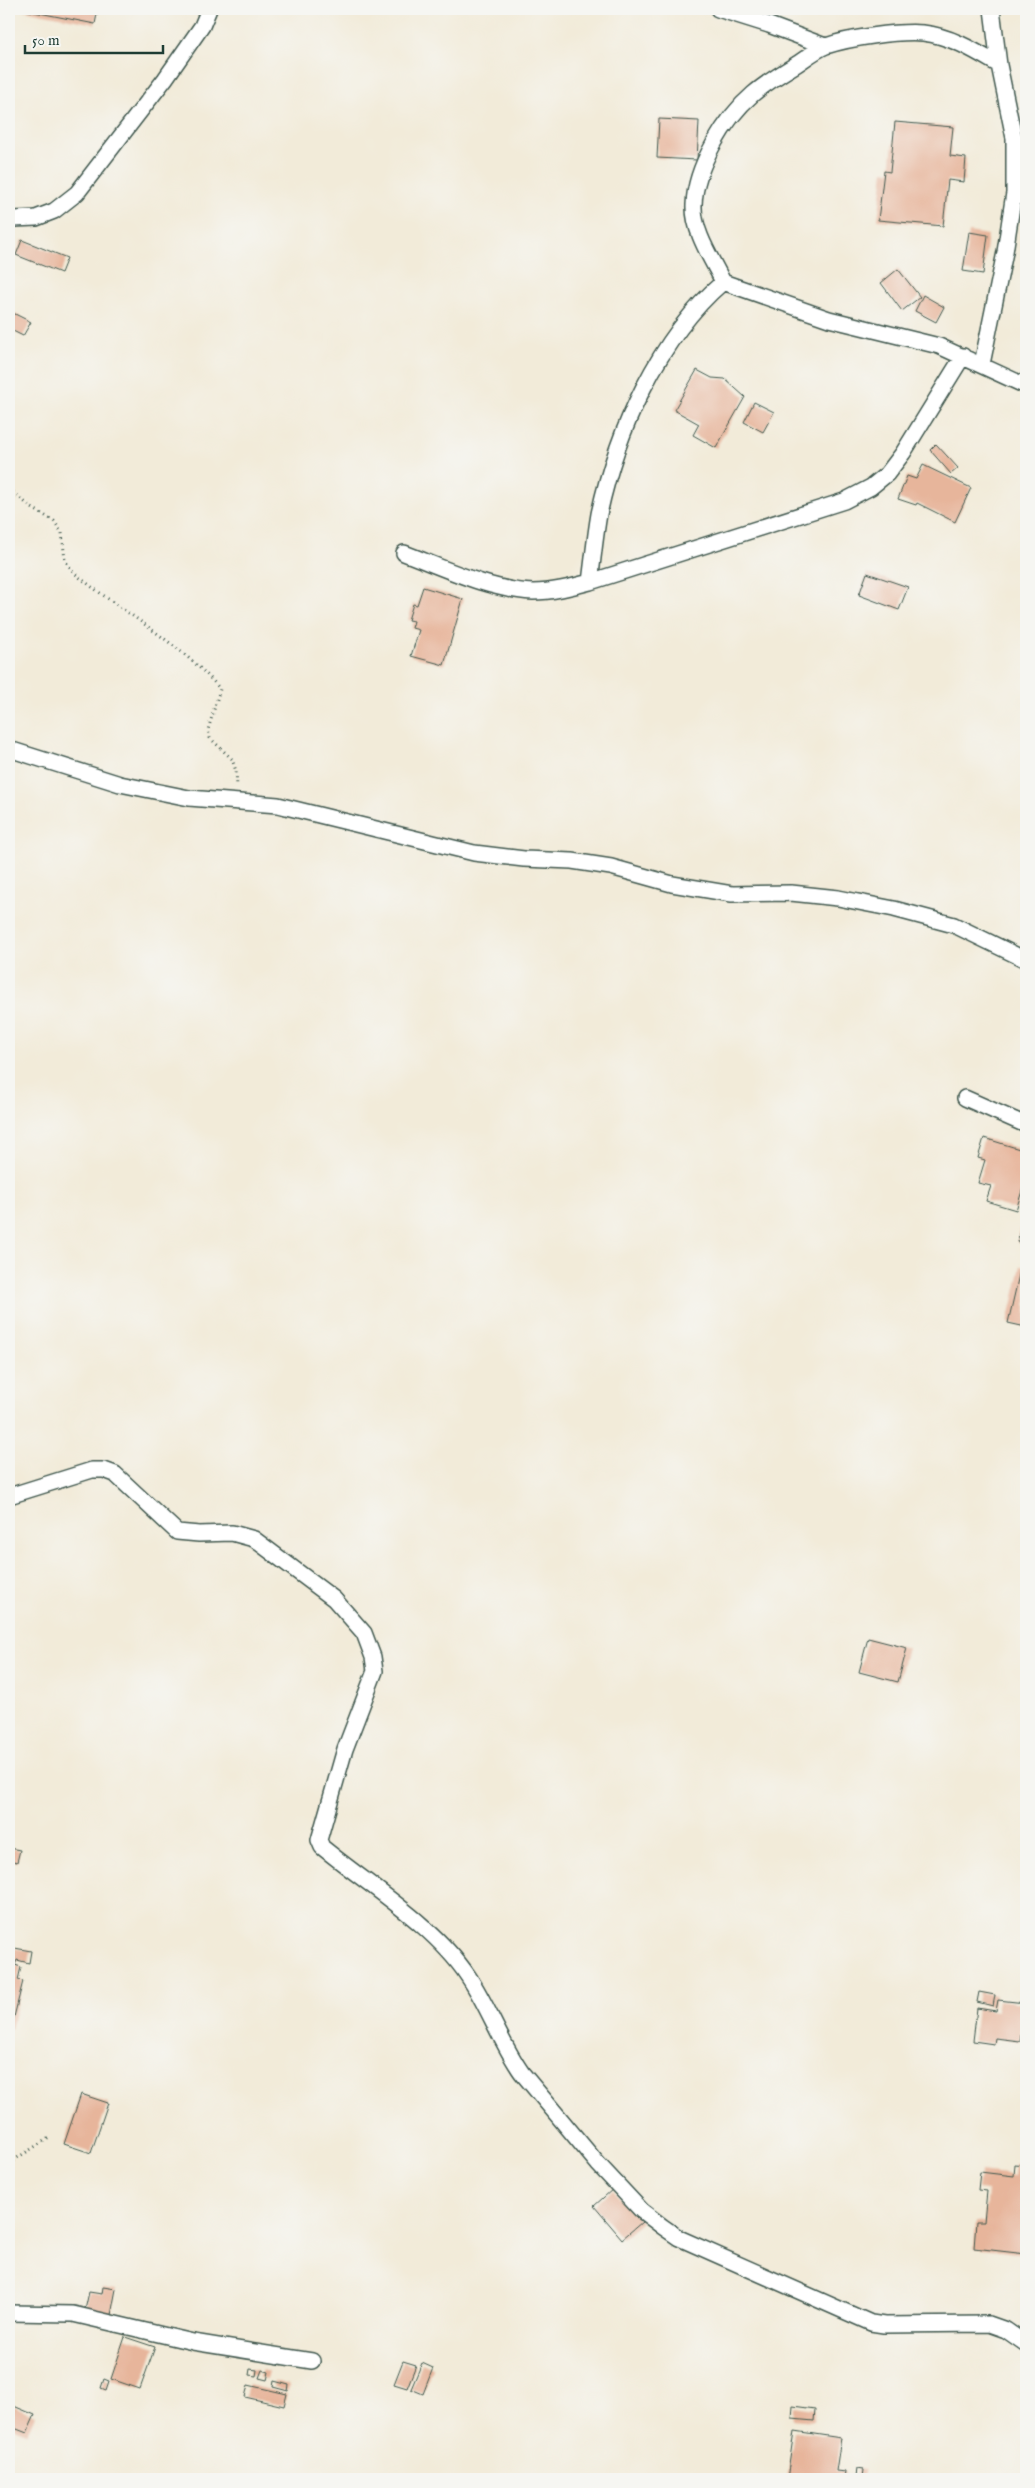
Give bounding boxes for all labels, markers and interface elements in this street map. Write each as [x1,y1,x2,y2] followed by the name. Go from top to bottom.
[25,22,162,54] scale bar
[32,31,60,50] text: 50 m

